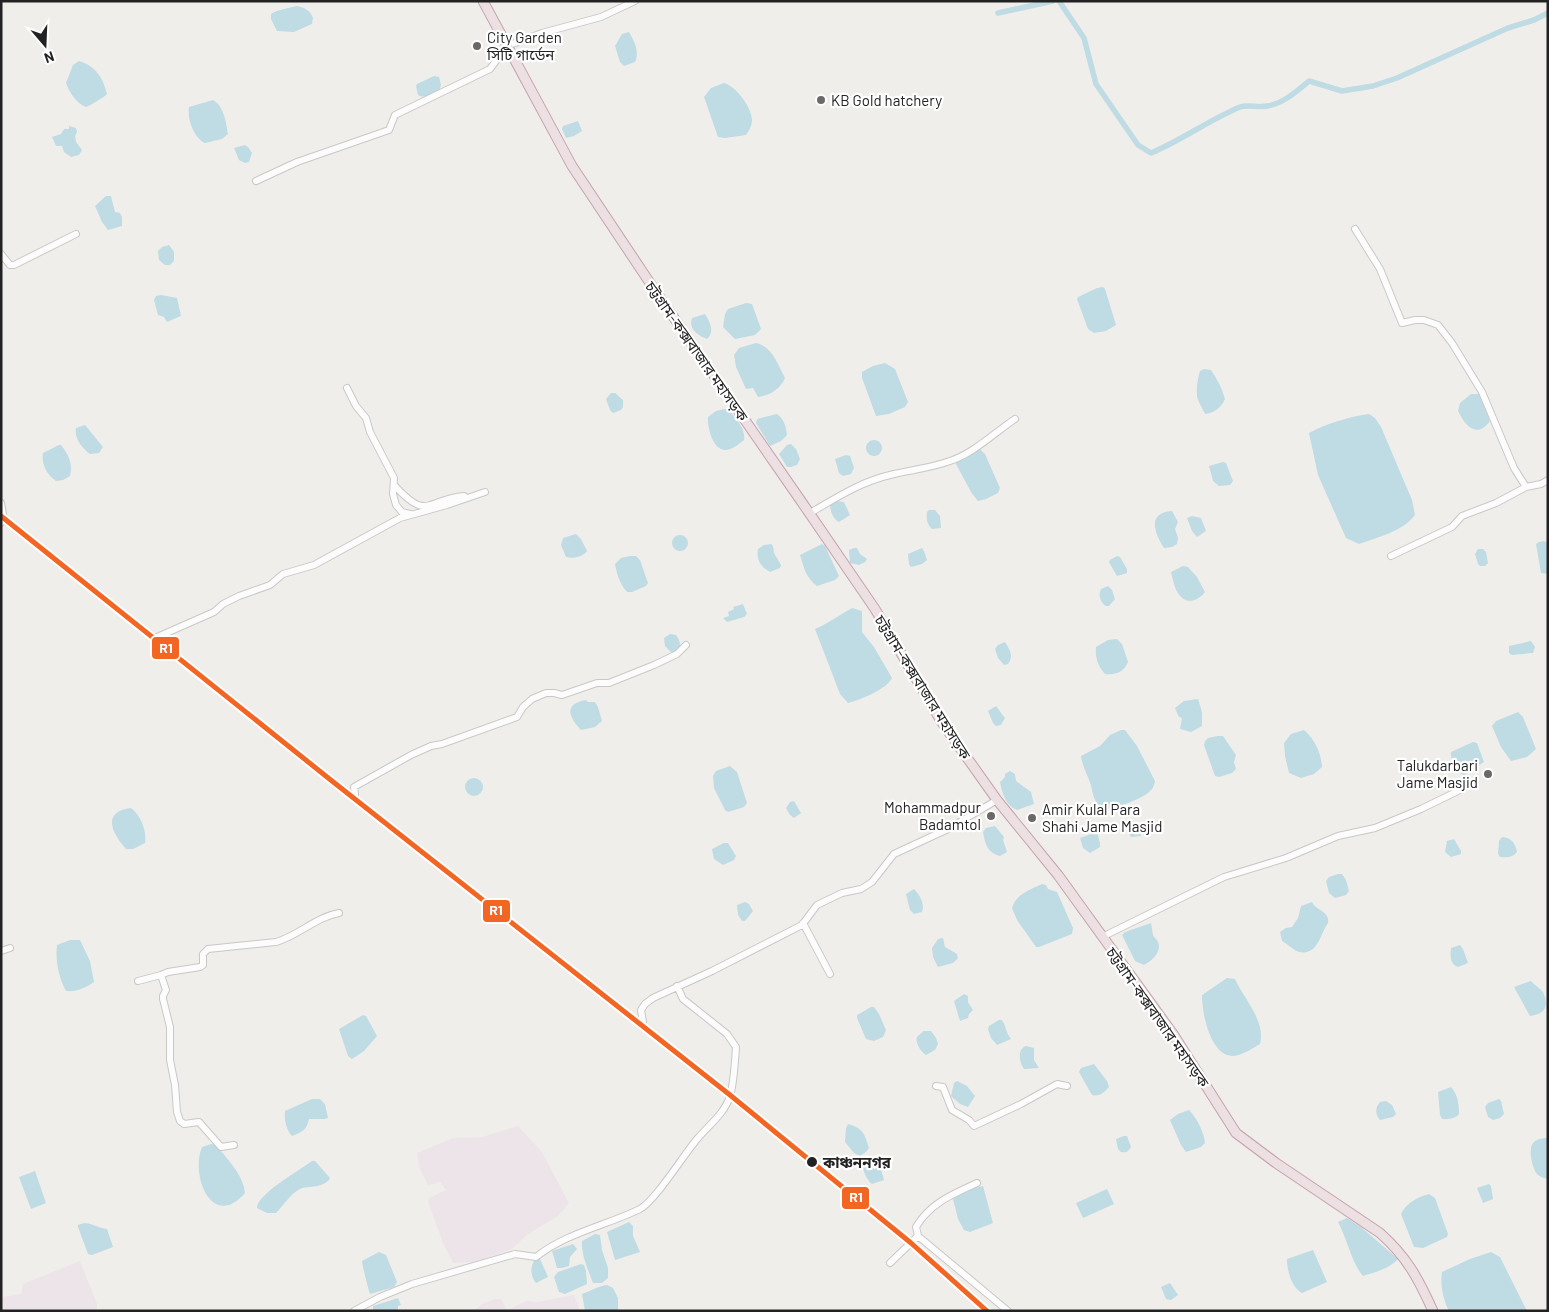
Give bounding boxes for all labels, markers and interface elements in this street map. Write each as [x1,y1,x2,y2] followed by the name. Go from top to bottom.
[20,20,70,70] north arrow
[486,28,562,63] place label: City Garden সিটি গার্ডেন
[471,40,483,52] marker: City Garden সিটি গার্ডেন
[42,48,57,67] text: N
[831,91,942,109] place label: KB Gold hatchery
[815,94,827,106] marker: KB Gold hatchery
[641,277,753,425] street label: চট্টগ্রাম-কক্সবাজার মহাসড়ক
[871,611,975,763] street label: চট্টগ্রাম-কক্সবাজার মহাসড়ক
[151,636,180,660] line badge: R1
[159,639,173,656] text: R1
[1397,756,1478,791] place label: Talukdarbari Jame Masjid
[1482,768,1494,780] marker: Talukdarbari Jame Masjid
[884,798,982,833] place label: Mohammadpur Badamtol
[1042,800,1162,835] place label: Amir Kulal Para Shahi Jame Masjid
[985,810,997,822] marker: Mohammadpur Badamtol
[1026,812,1038,824] marker: Amir Kulal Para Shahi Jame Masjid
[482,899,511,923] line badge: R1
[489,901,503,918] text: R1
[1102,943,1214,1091] street label: চট্টগ্রাম-কক্সবাজার মহাসড়ক
[822,1153,892,1171] place label: কাঞ্চননগর
[805,1155,819,1169] marker: কাঞ্চননগর
[841,1186,870,1210] line badge: R1
[849,1188,863,1205] text: R1

